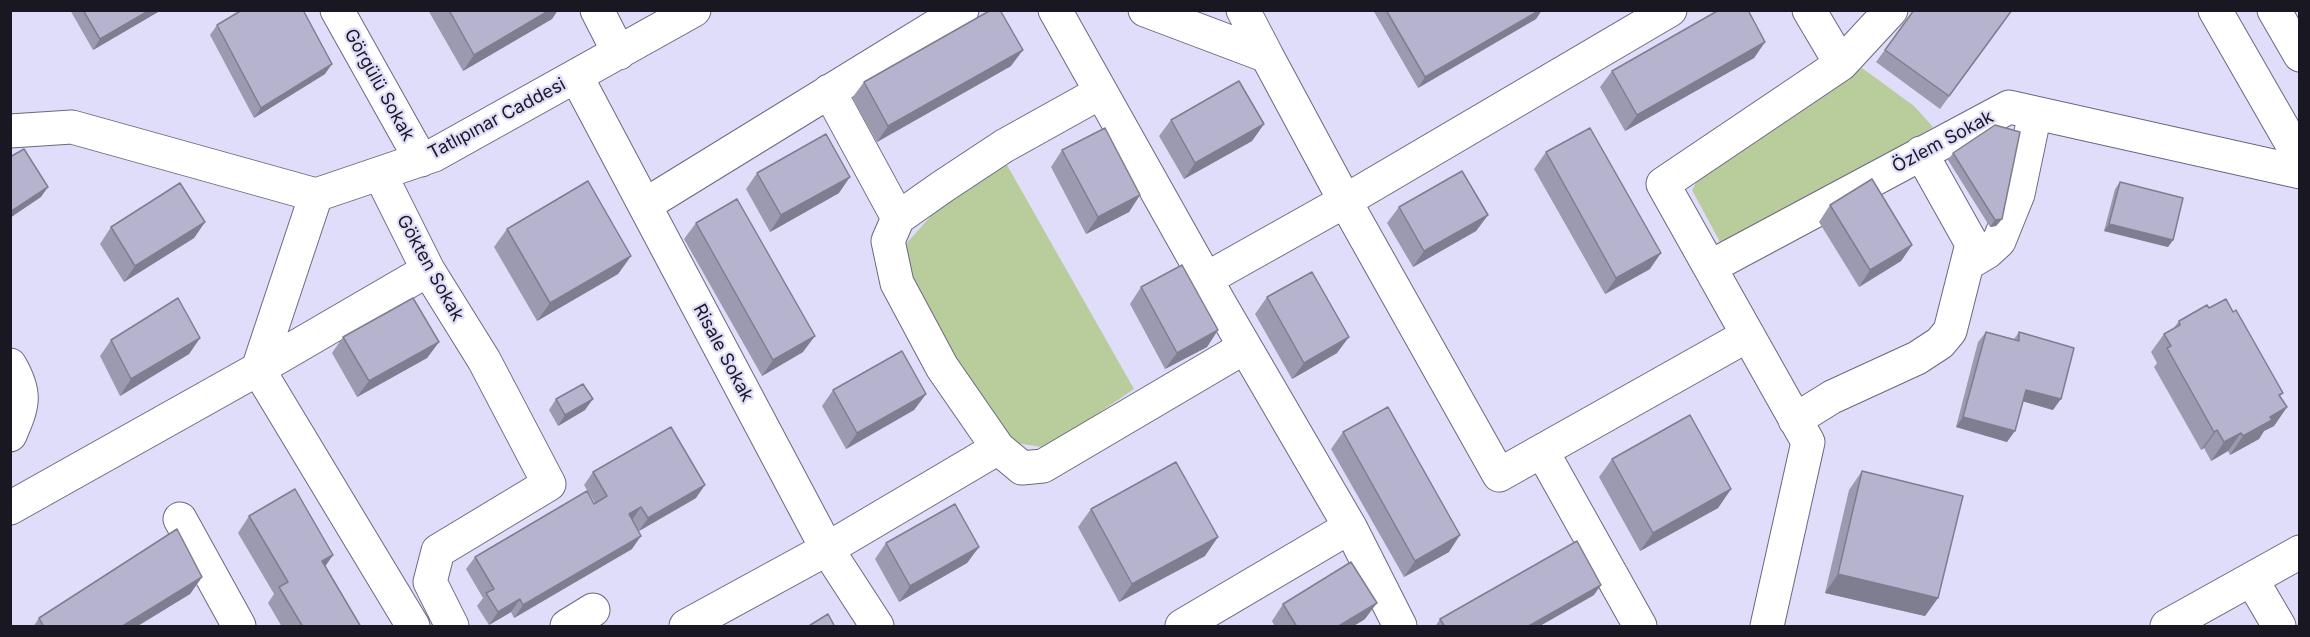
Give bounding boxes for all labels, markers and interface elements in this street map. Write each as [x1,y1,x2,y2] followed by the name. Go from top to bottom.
[339,25,419,145] street label: Görgülü Sokak
[425,74,569,164] street label: Tatlıpınar Caddesi
[1889,106,1997,178] street label: Özlem Sokak
[392,211,468,325] street label: Gökten Sokak
[688,300,758,406] street label: Risale Sokak

